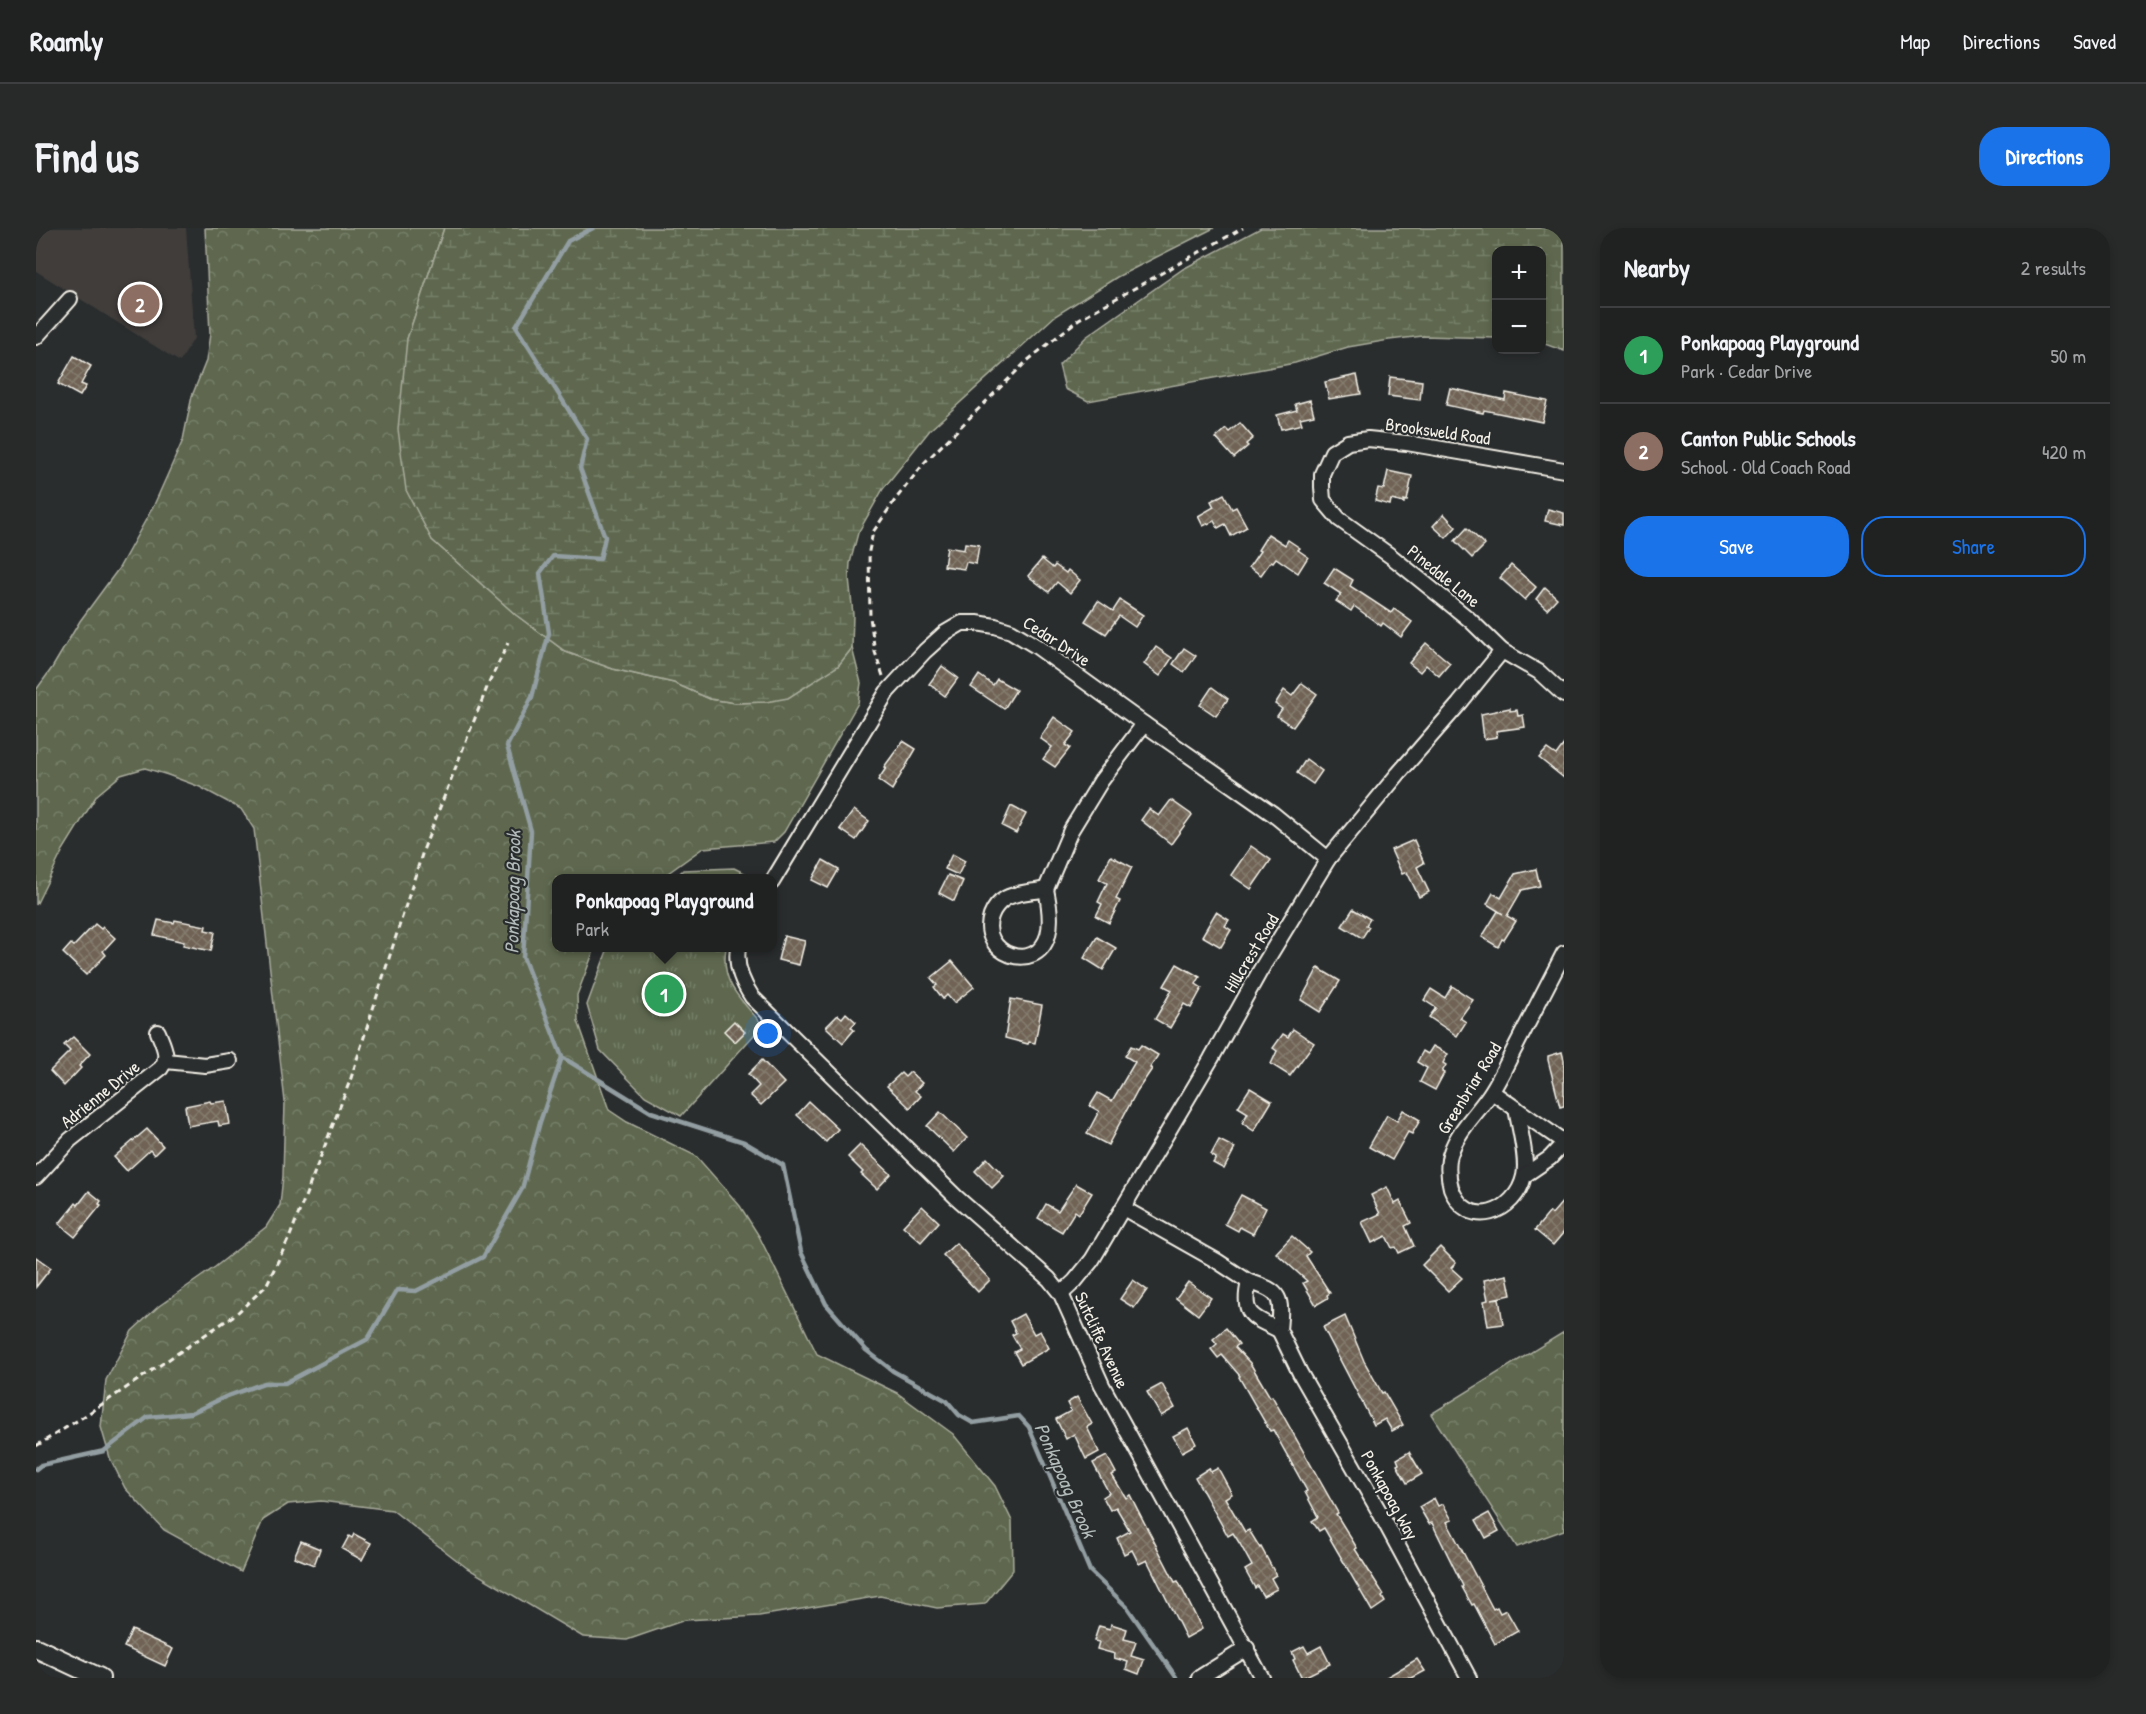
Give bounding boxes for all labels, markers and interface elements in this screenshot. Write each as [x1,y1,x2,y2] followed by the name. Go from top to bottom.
[30,22,103,60] text: Roamly
[1900,27,1930,56] text: Map
[1963,27,2040,56] text: Directions
[2073,27,2116,56] text: Saved
[1979,127,2110,186] button: Directions
[36,128,139,185] text: Find us
[1492,246,1546,354] map controls
[1492,246,1546,300] button: +
[1624,250,1690,285] text: Nearby
[2021,254,2086,281] text: 2 results
[120,282,160,326] pin: 2
[1492,300,1546,354] button: −
[1681,327,1859,357] text: Ponkapoag Playground
[1640,342,1647,369] text: 1
[2050,342,2086,369] text: 50 m
[1681,357,1812,384] text: Park · Cedar Drive
[1384,411,1492,451] street label: Brooksweld Road
[1681,423,1856,453] text: Canton Public Schools
[1639,438,1648,465] text: 2
[2042,438,2086,465] text: 420 m
[1681,453,1850,480] text: School · Old Coach Road
[1624,516,1849,577] button: Save
[1861,516,2086,577] button: Share
[1402,539,1486,613] street label: Pinedale Lane
[1018,610,1096,672] street label: Cedar Drive
[497,829,528,954] water label: Ponkapoag Brook
[552,874,777,952] popup
[576,885,753,915] text: Ponkapoag Playground
[1218,909,1284,997] street label: Hillcrest Road
[576,915,609,942] text: Park
[644,972,684,1017] pin: 1
[753,1019,782,1048] your location
[1431,1037,1507,1139] street label: Greenbriar Road
[55,1054,145,1134] street label: Adrienne Drive
[1069,1288,1135,1392] street label: Sutcliffe Avenue
[1028,1418,1104,1544] water label: Ponkapoag Brook
[1355,1446,1425,1544] street label: Ponkapoag Way

